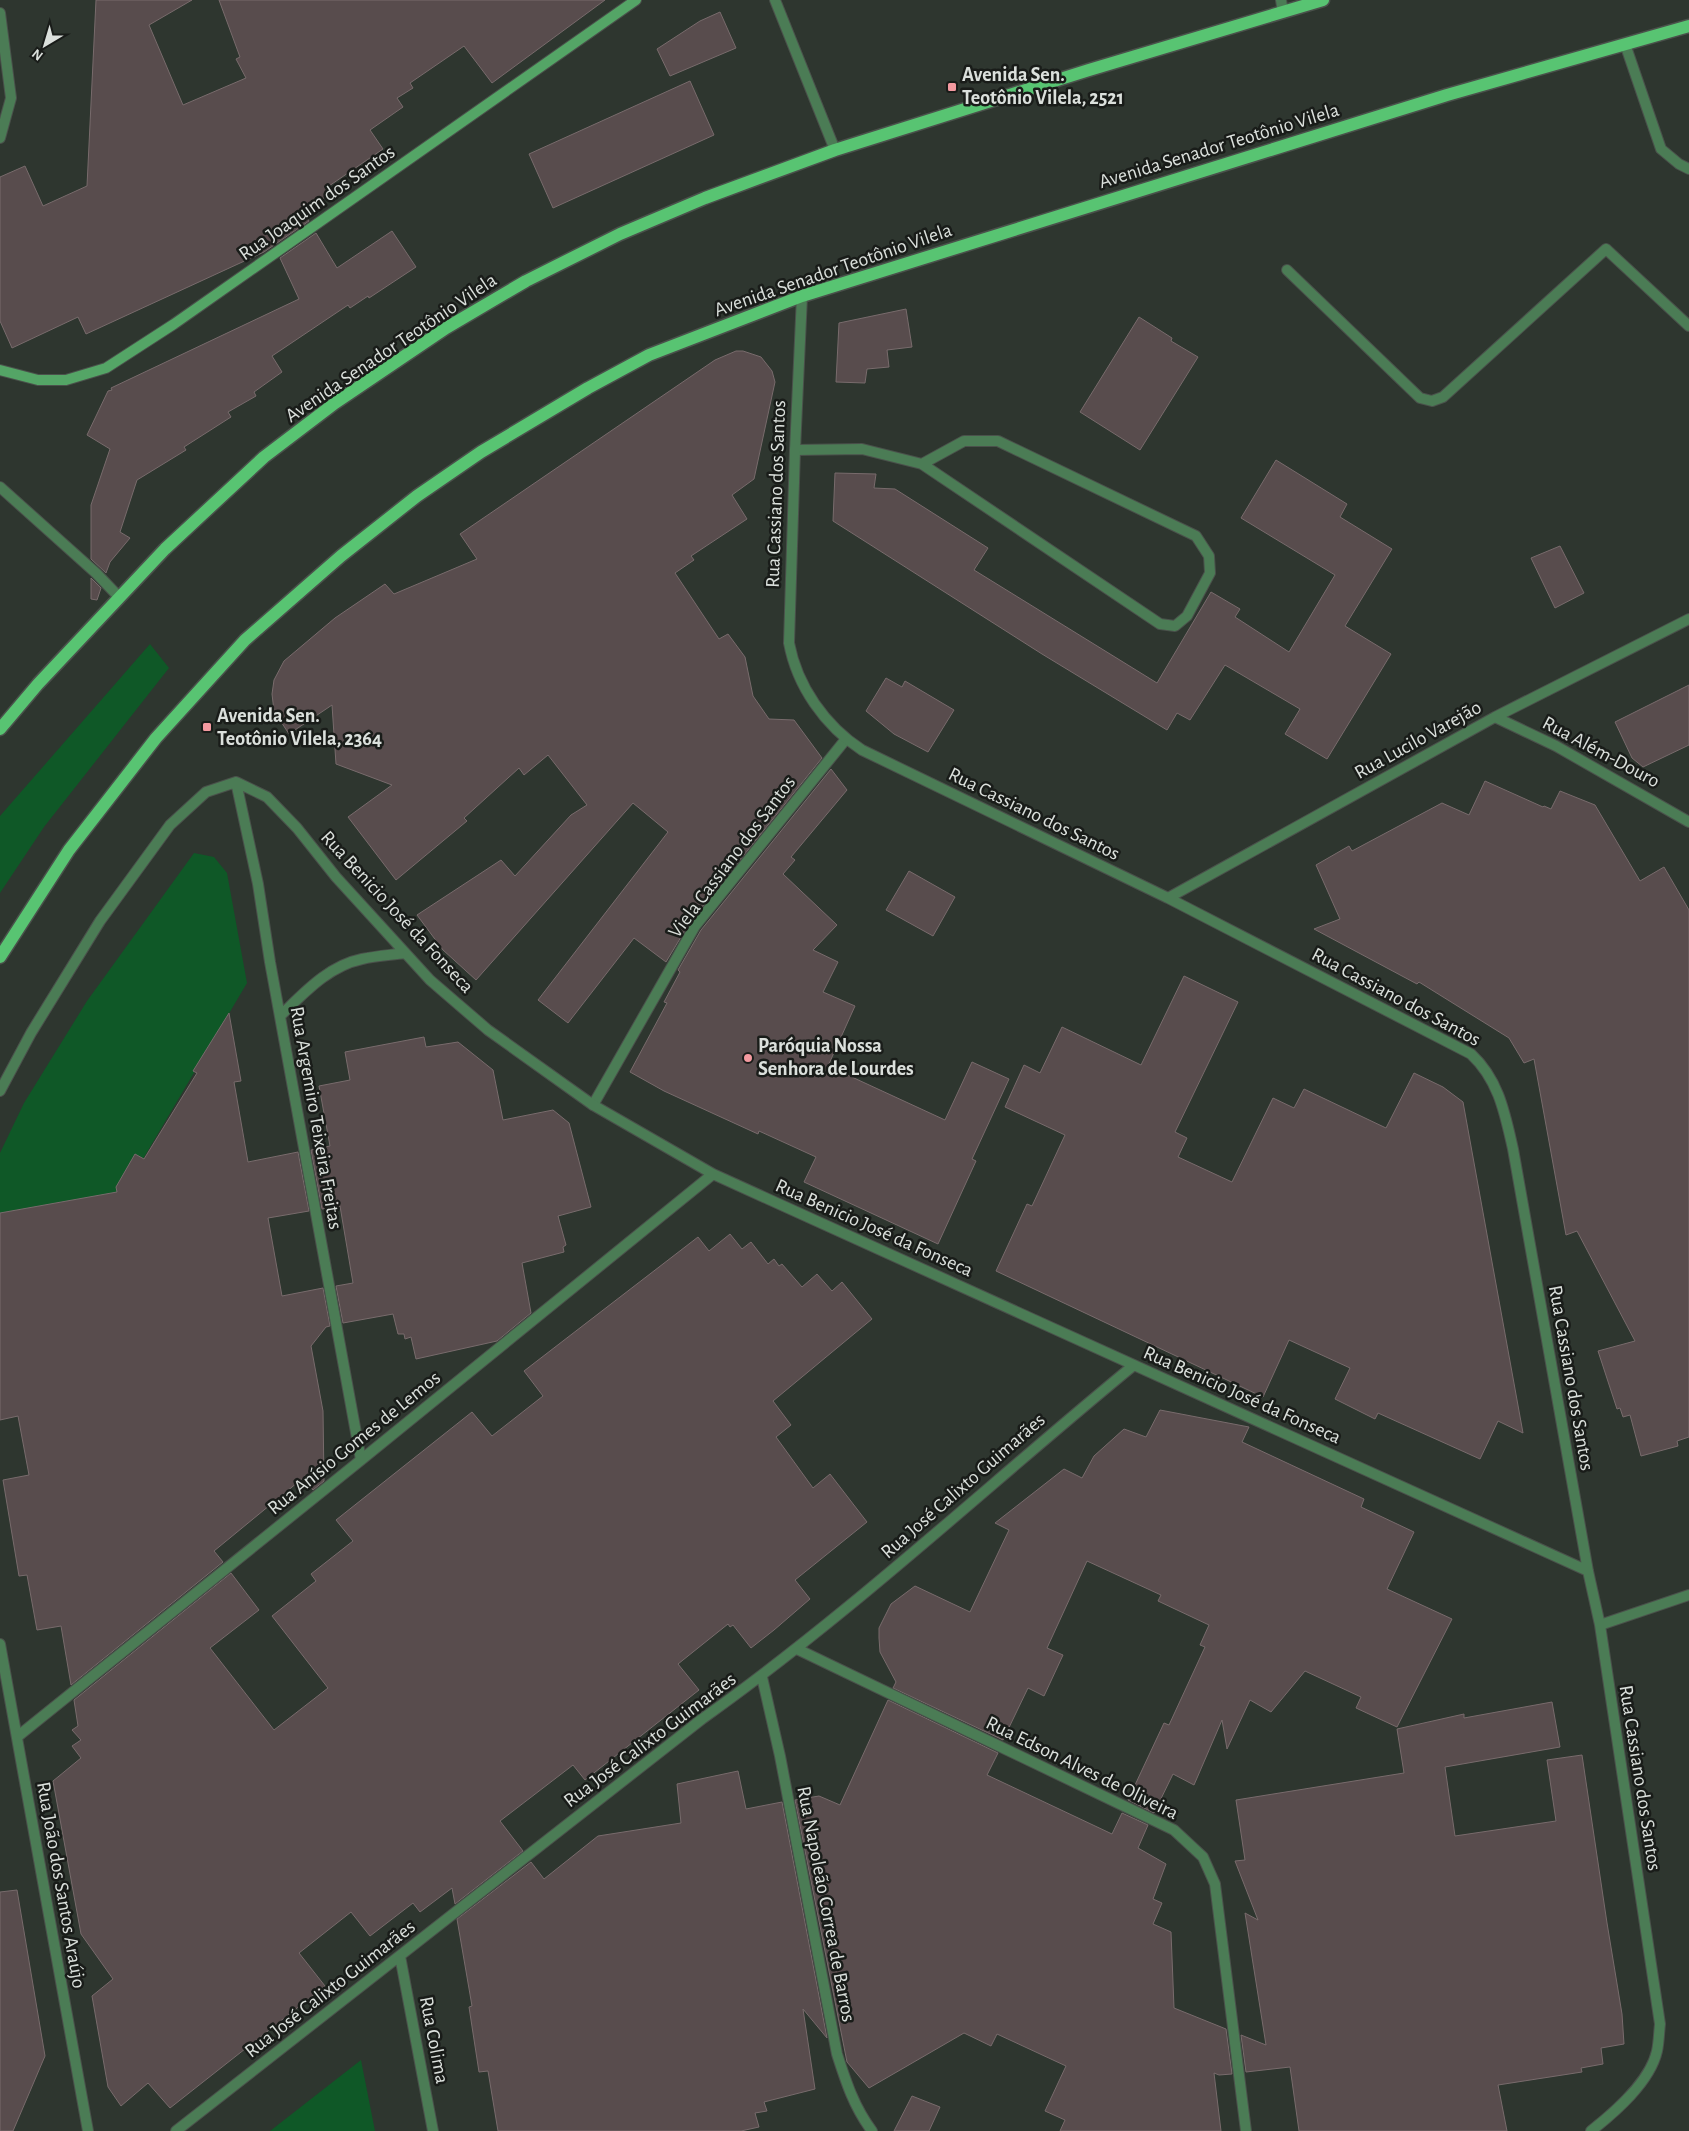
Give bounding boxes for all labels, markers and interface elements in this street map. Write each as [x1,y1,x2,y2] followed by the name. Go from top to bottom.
[20,20,70,70] north arrow
[29,46,46,63] text: N
[962,65,1124,108] place label: Avenida Sen. Teotônio Vilela, 2521
[946,81,958,93] marker: Avenida Sen. Teotônio Vilela, 2521
[1096,100,1342,192] street label: Avenida Senador Teotônio Vilela
[235,142,399,264] street label: Rua Joaquim dos Santos
[711,220,955,320] street label: Avenida Senador Teotônio Vilela
[282,270,500,426] street label: Avenida Senador Teotônio Vilela
[763,400,789,588] street label: Rua Cassiano dos Santos
[1351,697,1485,783] street label: Rua Lucilo Varejão
[217,706,382,749] place label: Avenida Sen. Teotônio Vilela, 2364
[1539,713,1663,791] street label: Rua Além-Douro
[201,721,213,733] marker: Avenida Sen. Teotônio Vilela, 2364
[945,764,1123,864] street label: Rua Cassiano dos Santos
[665,772,799,942] street label: Viela Cassiano dos Santos
[317,827,477,997] street label: Rua Benicio José da Fonseca
[1308,944,1484,1050] street label: Rua Cassiano dos Santos
[287,1005,345,1231] street label: Rua Argemiro Teixeira Freitas
[758,1036,914,1079] place label: Paróquia Nossa Senhora de Lourdes
[742,1052,754,1064] marker: Paróquia Nossa Senhora de Lourdes
[772,1175,976,1281] street label: Rua Benicio José da Fonseca
[1545,1284,1597,1472] street label: Rua Cassiano dos Santos
[1140,1342,1344,1448] street label: Rua Benicio José da Fonseca
[264,1367,444,1519] street label: Rua Anísio Gomes de Lemos
[877,1410,1049,1562] street label: Rua José Calixto Guimarães
[560,1669,740,1811] street label: Rua José Calixto Guimarães
[1615,1684,1665,1872] street label: Rua Cassiano dos Santos
[983,1713,1181,1823] street label: Rua Edson Alves de Oliveira
[33,1780,89,1990] street label: Rua João dos Santos Araújo
[793,1785,859,2023] street label: Rua Napoleão Correa de Barros
[241,1916,419,2062] street label: Rua José Calixto Guimarães
[416,1995,452,2085] street label: Rua Colima

